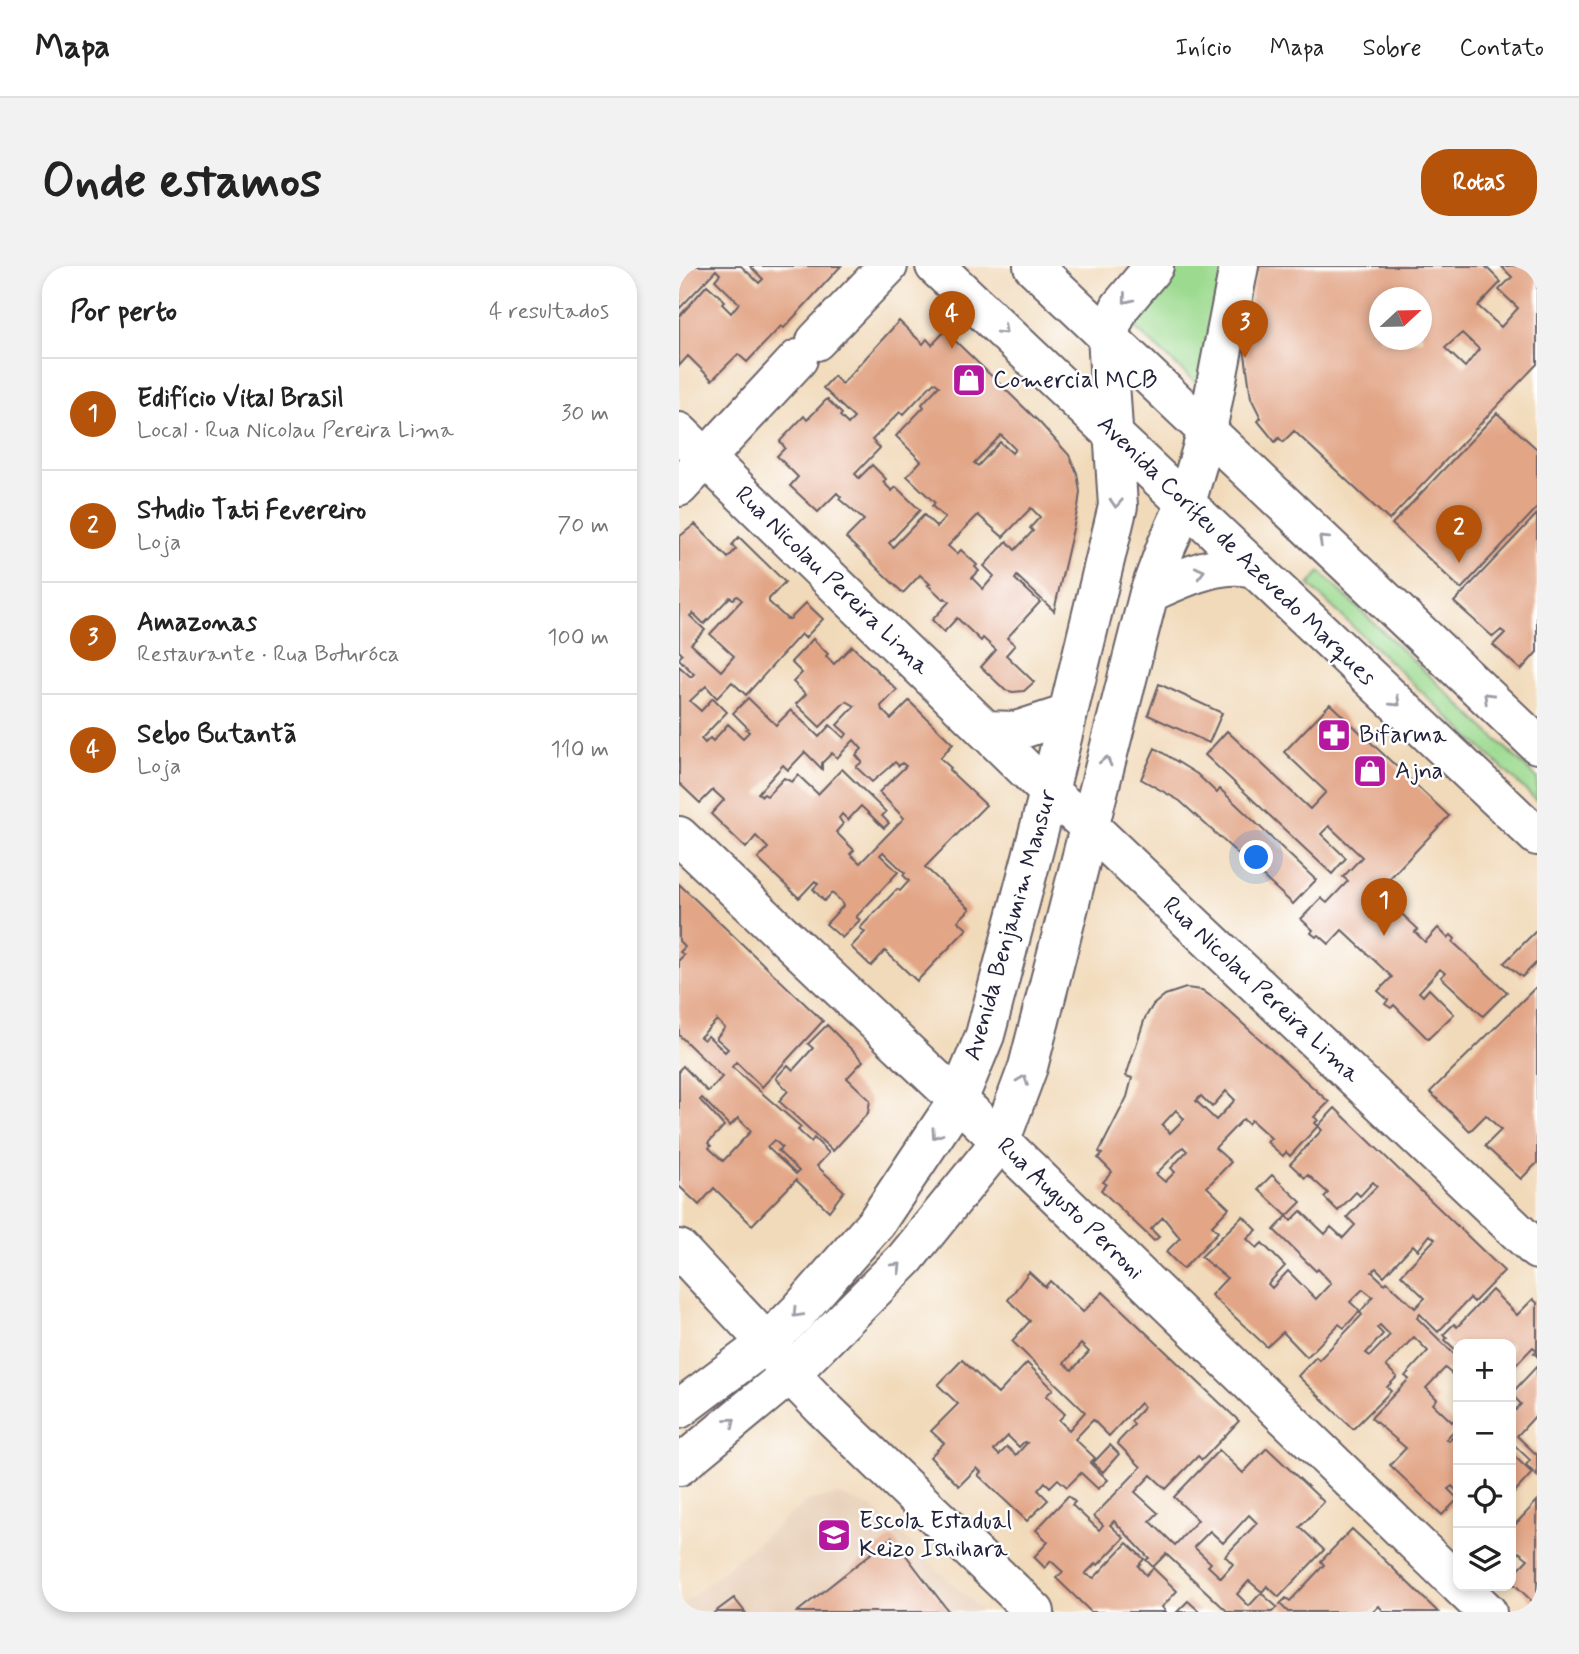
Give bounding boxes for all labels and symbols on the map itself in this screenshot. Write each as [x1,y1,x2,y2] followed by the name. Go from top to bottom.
[1369,287,1432,350] north arrow
[1123,290,1135,303] one-way arrow
[929,291,975,349] pin: 4
[1222,300,1268,358] pin: 3
[995,321,1008,334] one-way arrow
[950,361,988,399] shop icon: Comercial MCB
[993,365,1157,396] place label: Comercial MCB
[1090,409,1382,693] street label: Avenida Corifeu de Azevedo Marques
[728,480,937,683] street label: Rua Nicolau Pereira Lima
[1109,497,1124,508] one-way arrow
[1436,505,1482,563] pin: 2
[1318,536,1331,549] one-way arrow
[1194,566,1206,580] one-way arrow
[1483,692,1496,705] one-way arrow
[1387,693,1400,706] one-way arrow
[1315,716,1353,754] pharmacy icon: Bifarma
[1359,720,1447,751] place label: Bifarma
[1351,752,1389,790] shop icon: Ajna
[1098,755,1112,767] one-way arrow
[1395,756,1443,787] place label: Ajna
[957,785,1065,1064] street label: Avenida Benjamim Mansur
[1239,840,1273,874] your location
[1361,878,1407,936] pin: 1
[1156,890,1367,1090] street label: Rua Nicolau Pereira Lima
[1015,1075,1029,1087] one-way arrow
[932,1126,944,1139] one-way arrow
[990,1131,1150,1287] street label: Rua Augusto Perroni
[889,1262,902,1275] one-way arrow
[792,1305,805,1318] one-way arrow
[724,1418,736,1431] one-way arrow
[859,1506,1012,1565] place label: Escola Estadual Keizo Ishihara
[815,1516,853,1554] school or university icon: Escola Estadual Keizo Ishihara

